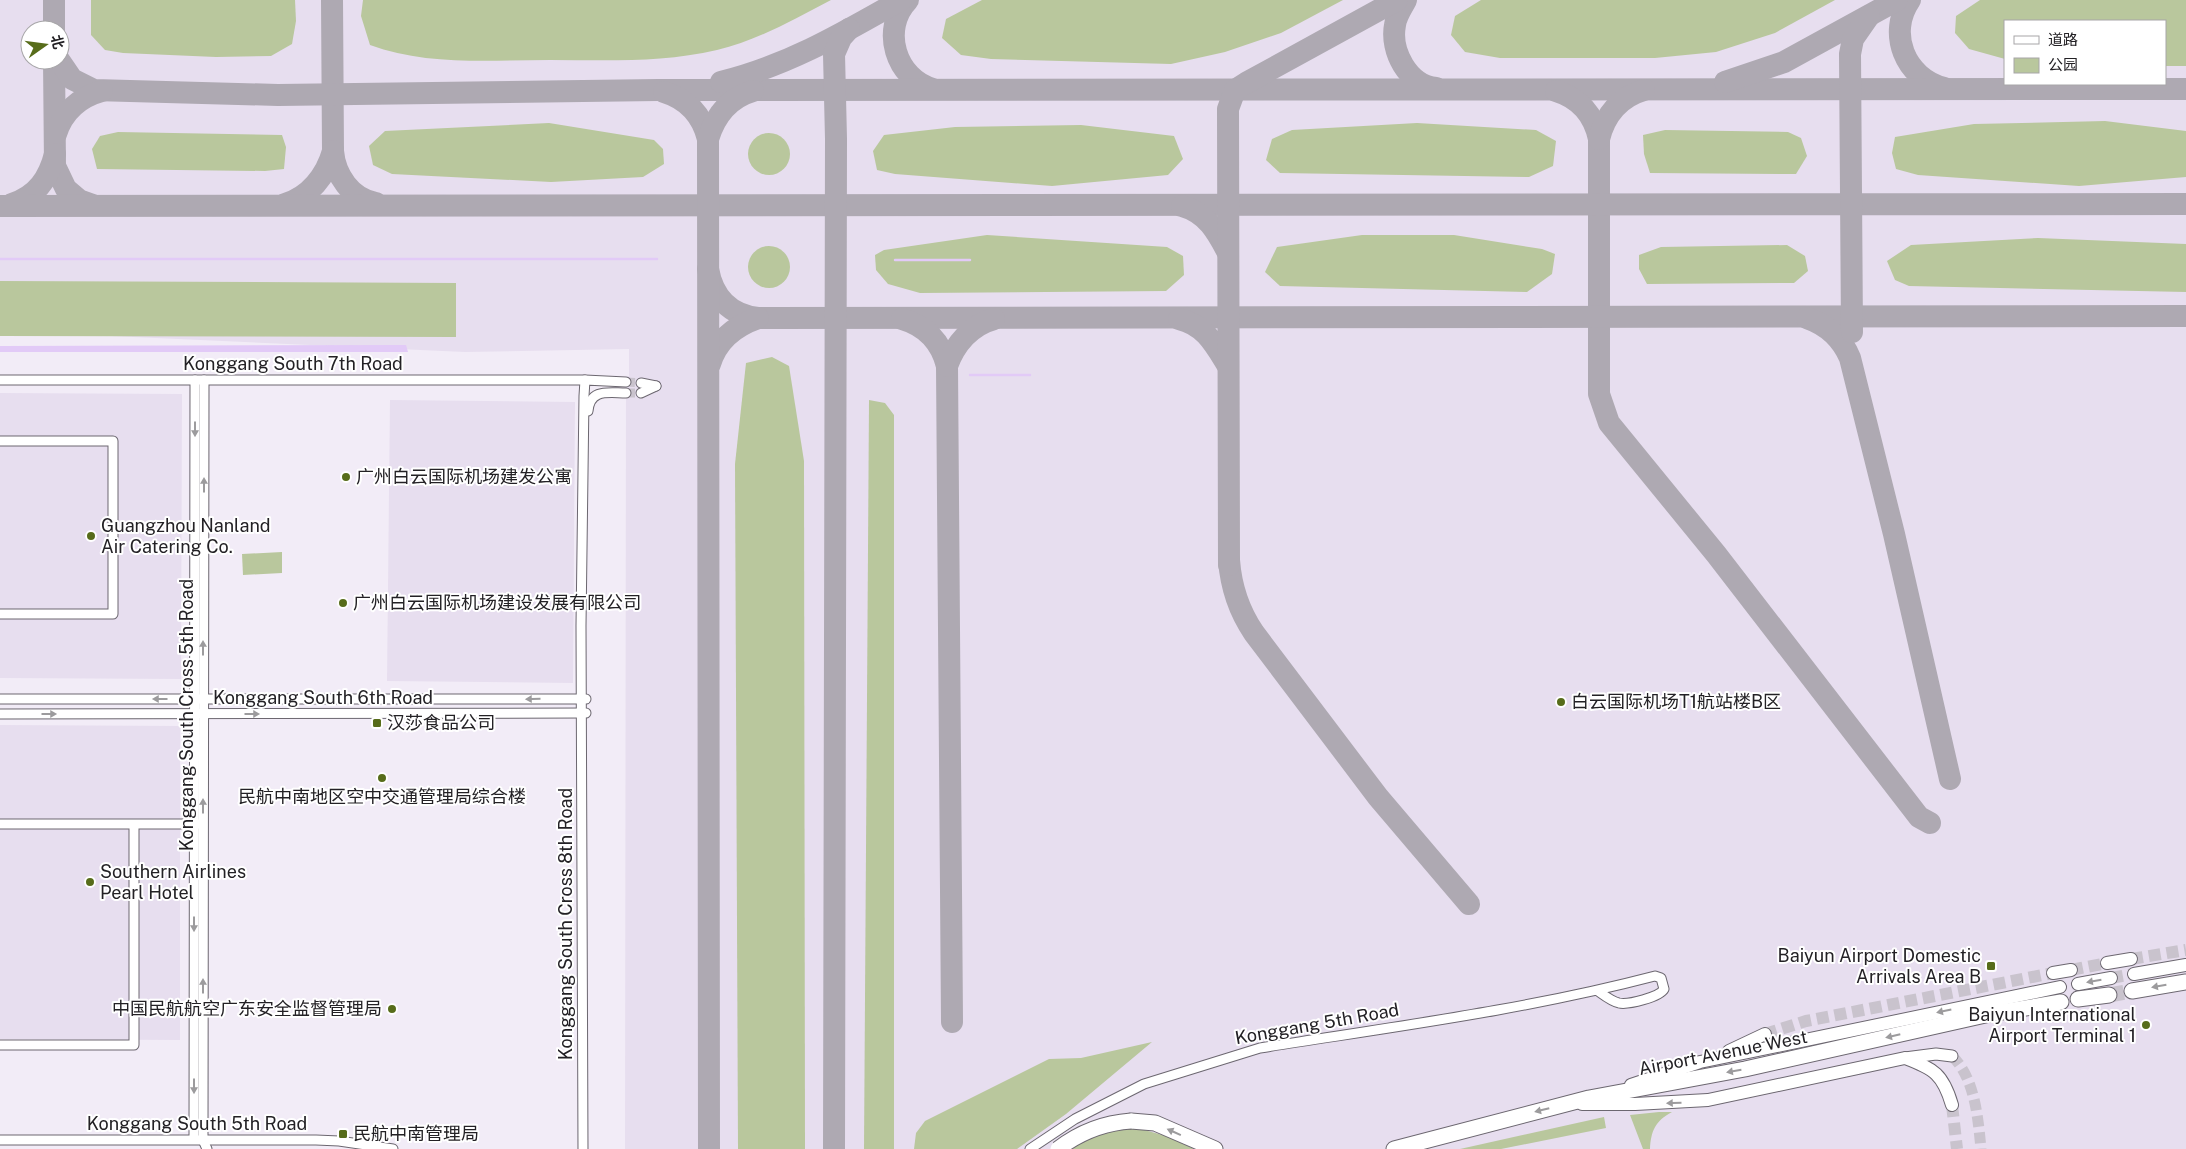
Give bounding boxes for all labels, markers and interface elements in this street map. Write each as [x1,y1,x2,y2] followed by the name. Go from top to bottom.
[20,20,70,70] north arrow
[2004,20,2166,85] legend
[2048,31,2078,48] text: 道路
[48,33,67,51] text: 北
[2048,56,2078,73] text: 公园
[183,353,403,374] street label: Konggang South 7th Road
[191,421,199,437] one-way arrow
[356,466,572,487] place label: 广州白云国际机场建发公寓
[340,471,352,483] marker: 广州白云国际机场建发公寓
[200,477,208,493] one-way arrow
[101,515,271,557] place label: Guangzhou Nanland Air Catering Co.
[85,530,97,542] marker: Guangzhou Nanland Air Catering Co.
[176,579,197,851] street label: Konggang South Cross 5th Road
[353,592,641,613] place label: 广州白云国际机场建设发展有限公司
[337,597,349,609] marker: 广州白云国际机场建设发展有限公司
[199,639,207,655] one-way arrow
[213,687,433,708] street label: Konggang South 6th Road
[1571,691,1781,712] place label: 白云国际机场T1航站楼B区
[152,695,168,703] one-way arrow
[524,696,540,704] one-way arrow
[1555,696,1567,708] marker: 白云国际机场T1航站楼B区
[41,710,57,718] one-way arrow
[245,710,261,718] one-way arrow
[387,712,495,733] place label: 汉莎食品公司
[371,717,383,729] marker: 汉莎食品公司
[376,772,388,784] marker: 民航中南地区空中交通管理局综合楼
[238,786,526,807] place label: 民航中南地区空中交通管理局综合楼
[555,788,576,1060] street label: Konggang South Cross 8th Road
[199,798,207,814] one-way arrow
[100,861,246,903] place label: Southern Airlines Pearl Hotel
[84,876,96,888] marker: Southern Airlines Pearl Hotel
[190,916,198,932] one-way arrow
[1778,945,1981,987] place label: Baiyun Airport Domestic Arrivals Area B
[1985,960,1997,972] marker: Baiyun Airport Domestic Arrivals Area B
[2086,977,2102,985] one-way arrow
[199,978,207,994] one-way arrow
[2150,982,2166,990] one-way arrow
[112,998,382,1019] place label: 中国民航航空广东安全监督管理局
[1233,999,1401,1048] street label: Konggang 5th Road
[386,1003,398,1015] marker: 中国民航航空广东安全监督管理局
[1968,1004,2136,1046] place label: Baiyun International Airport Terminal 1
[1936,1007,1951,1015] one-way arrow
[2140,1019,2152,1031] marker: Baiyun International Airport Terminal 1
[1637,1026,1809,1079] street label: Airport Avenue West
[1885,1032,1901,1040] one-way arrow
[1727,1067,1742,1075] one-way arrow
[190,1078,198,1094] one-way arrow
[1666,1099,1682,1107] one-way arrow
[1534,1106,1549,1114] one-way arrow
[87,1113,307,1134] street label: Konggang South 5th Road
[353,1123,479,1144] place label: 民航中南管理局
[1167,1127,1181,1135] one-way arrow
[337,1128,349,1140] marker: 民航中南管理局

